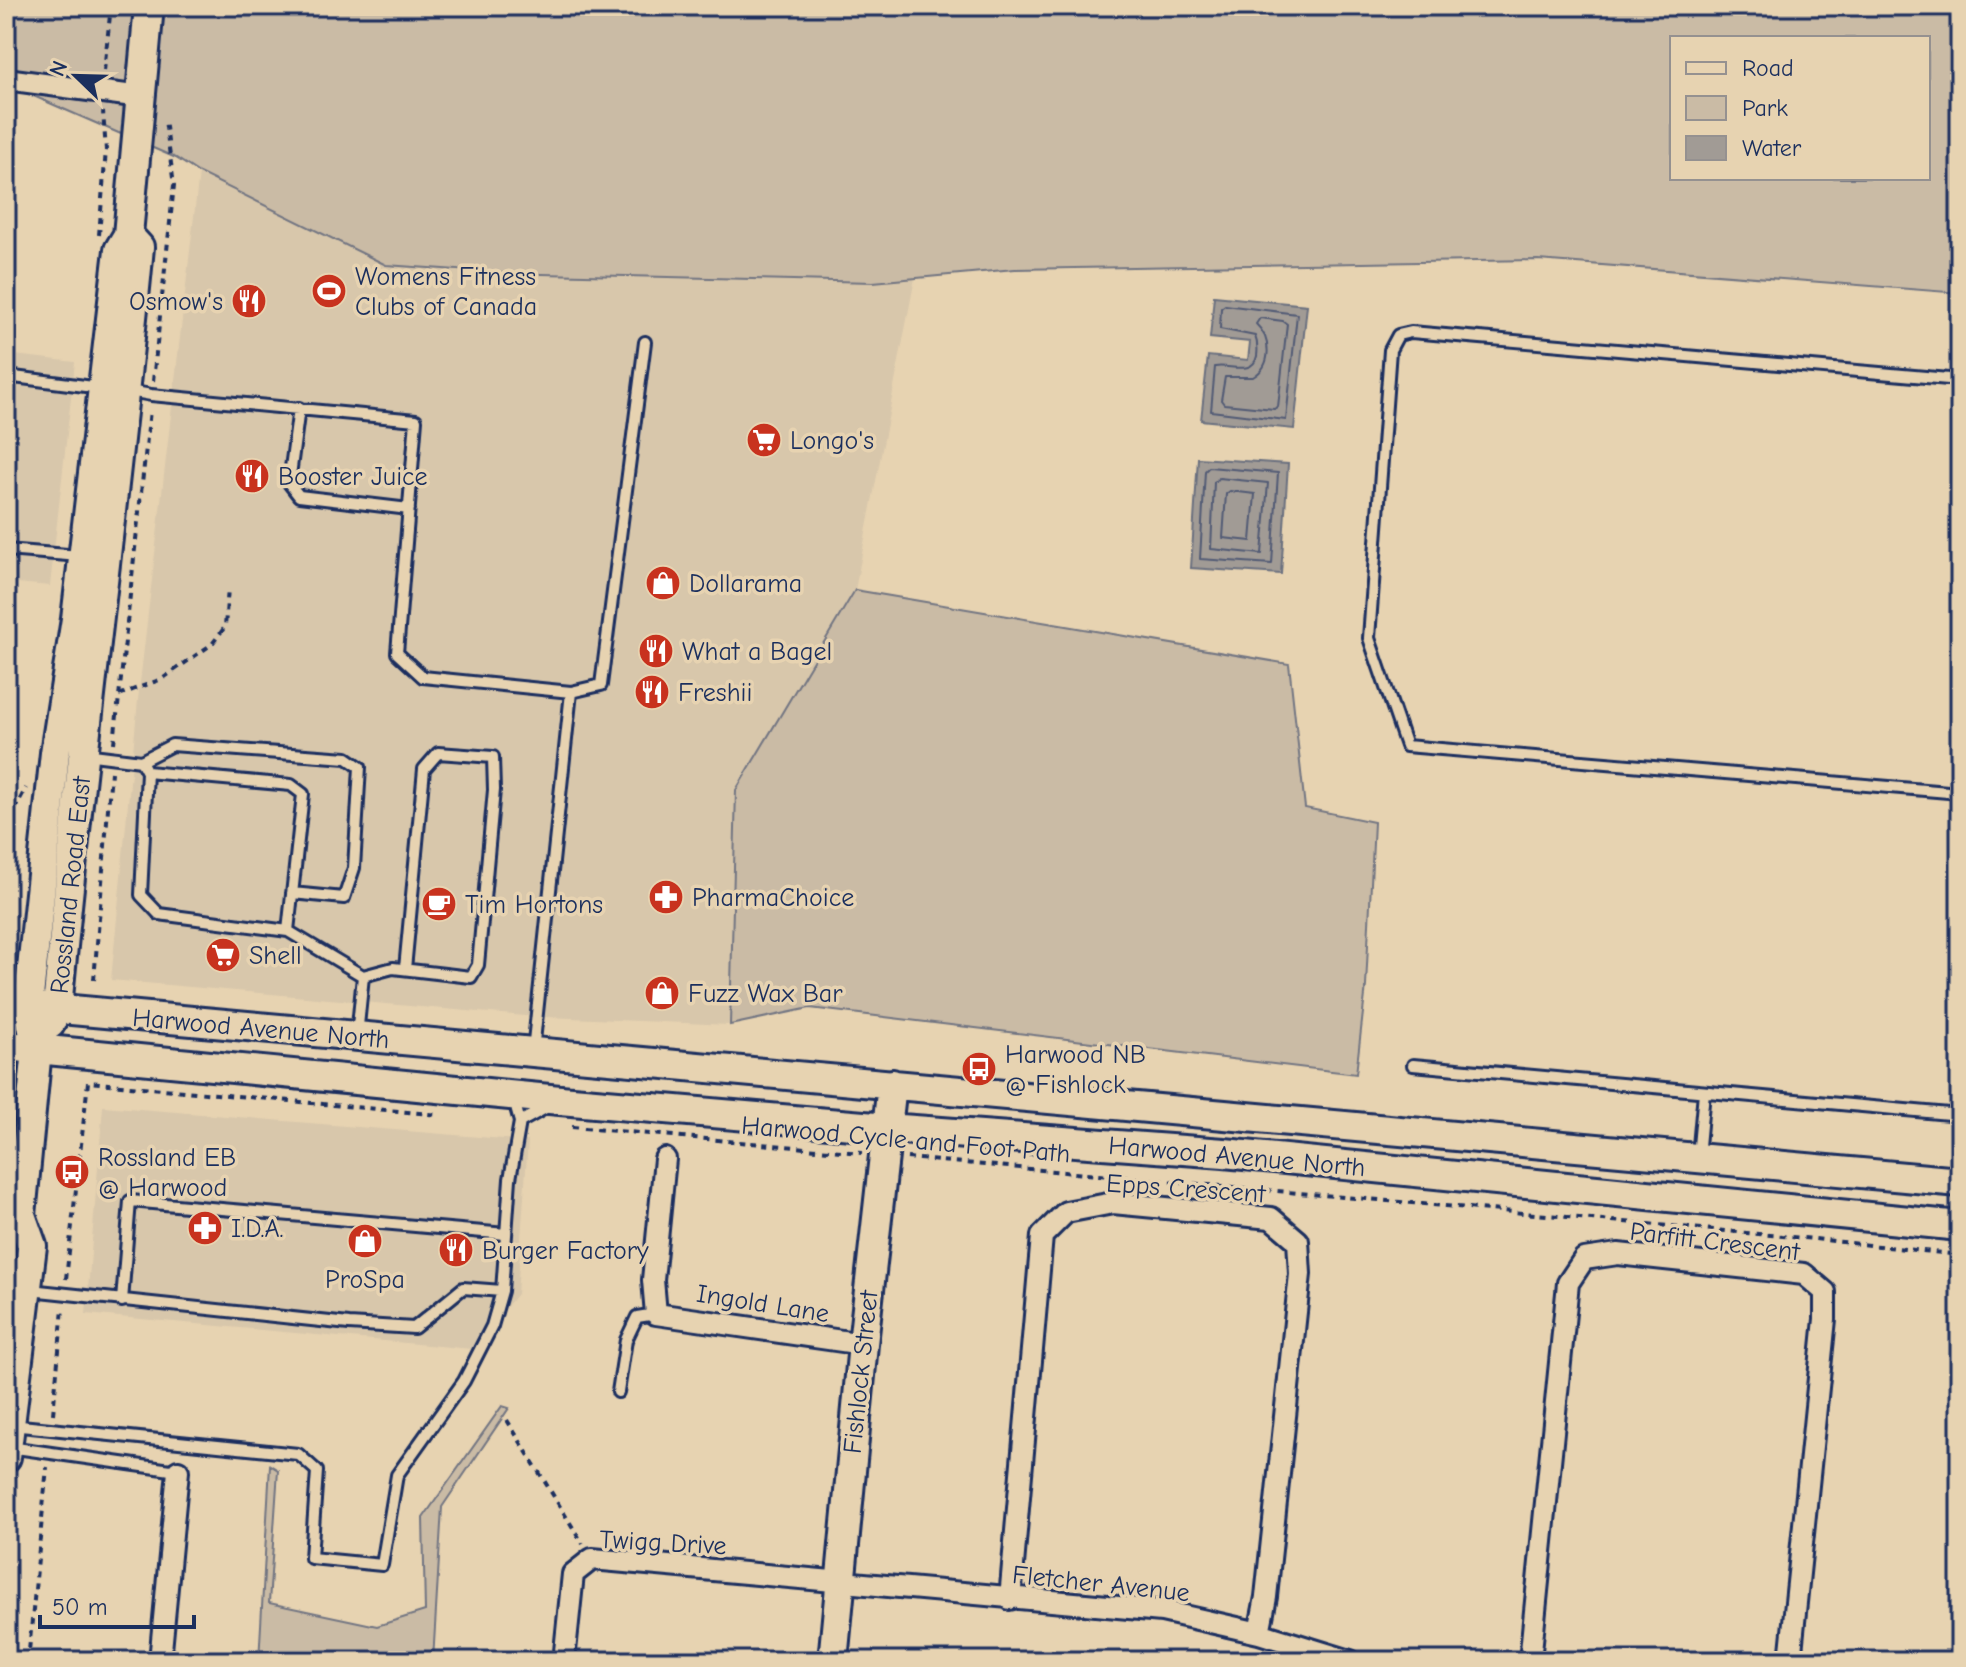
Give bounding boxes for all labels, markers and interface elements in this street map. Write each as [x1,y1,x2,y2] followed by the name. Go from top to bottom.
[36,36,116,116] north arrow
[1670,36,1930,180] legend
[1742,54,1794,82] text: Road
[44,57,73,80] text: N
[1742,94,1788,122] text: Park
[1742,134,1802,162] text: Water
[355,262,537,322] place label: Womens Fitness Clubs of Canada
[310,272,348,310] sports icon: Womens Fitness Clubs of Canada
[230,282,268,320] restaurant icon: Osmow's
[129,287,223,317] place label: Osmow's
[745,421,783,459] supermarket icon: Longo's
[790,426,874,456] place label: Longo's
[233,457,271,495] restaurant icon: Booster Juice
[278,462,428,492] place label: Booster Juice
[644,564,682,602] shop icon: Dollarama
[689,569,802,599] place label: Dollarama
[637,632,675,670] restaurant icon: What a Bagel
[682,637,832,667] place label: What a Bagel
[633,673,671,711] restaurant icon: Freshii
[678,678,752,708] place label: Freshii
[45,773,97,995] street label: Rossland Road East
[647,878,685,916] pharmacy icon: PharmaChoice
[692,883,854,913] place label: PharmaChoice
[420,885,458,923] cafe icon: Tim Hortons
[465,890,603,920] place label: Tim Hortons
[204,936,242,974] supermarket icon: Shell
[249,941,302,971] place label: Shell
[643,974,681,1012] shop icon: Fuzz Wax Bar
[688,979,843,1009] place label: Fuzz Wax Bar
[131,1003,391,1055] street label: Harwood Avenue North
[1005,1040,1146,1100] place label: Harwood NB @ Fishlock
[960,1050,998,1088] bus stop icon: Harwood NB @ Fishlock
[740,1111,1072,1169] street label: Harwood Cycle and Foot Path
[1107,1131,1367,1183] street label: Harwood Avenue North
[98,1143,236,1203] place label: Rossland EB @ Harwood
[53,1153,91,1191] bus stop icon: Rossland EB @ Harwood
[1105,1168,1268,1210] street label: Epps Crescent
[186,1209,224,1247] pharmacy icon: I.D.A.
[231,1214,284,1244] place label: I.D.A.
[1628,1217,1803,1267] street label: Parfitt Crescent
[346,1222,384,1260] shop icon: ProSpa
[437,1231,475,1269] restaurant icon: Burger Factory
[482,1236,649,1266] place label: Burger Factory
[325,1265,405,1295] place label: ProSpa
[694,1279,831,1329] street label: Ingold Lane
[838,1287,885,1455] street label: Fishlock Street
[599,1525,727,1561] street label: Twigg Drive
[1011,1560,1191,1608] street label: Fletcher Avenue
[40,1579,194,1629] scale bar
[52,1593,108,1621] text: 50 m

